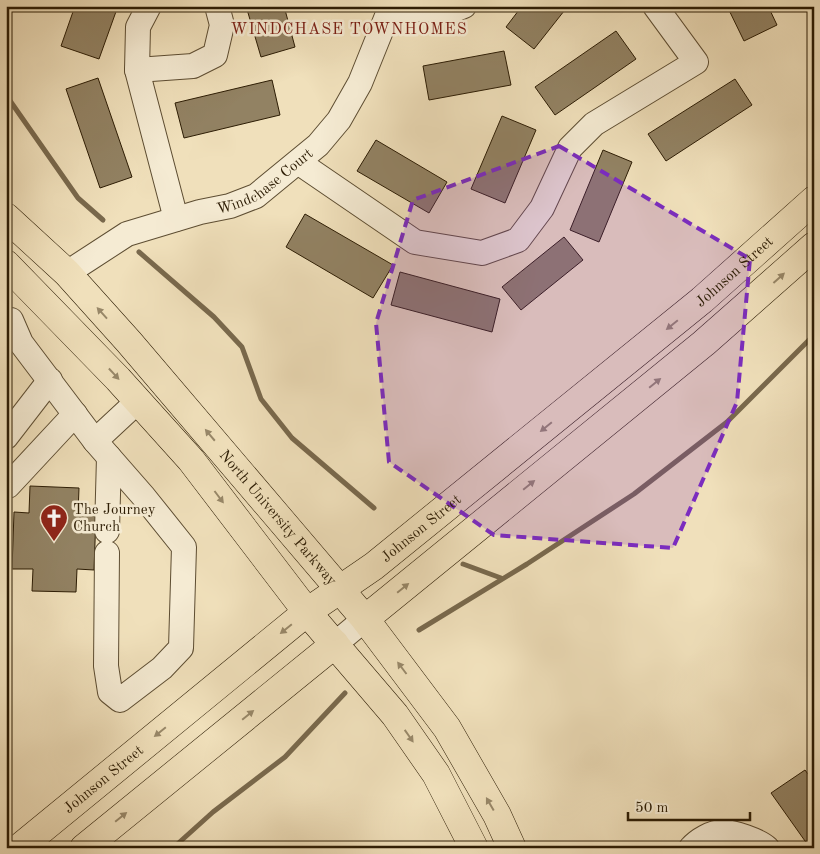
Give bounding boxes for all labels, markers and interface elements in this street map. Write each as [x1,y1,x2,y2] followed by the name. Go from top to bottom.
[230,22,468,38] district label: WINDCHASE TOWNHOMES
[216,146,316,217] street label: Windchase Court
[694,234,777,311] street label: Johnson Street
[772,272,784,284] one-way arrow
[96,307,108,319] one-way arrow
[666,319,679,330] one-way arrow
[108,368,120,380] one-way arrow
[648,377,661,388] one-way arrow
[539,421,552,432] one-way arrow
[204,428,215,441] one-way arrow
[216,448,339,589] street label: North University Parkway
[522,480,535,491] one-way arrow
[214,490,225,503] one-way arrow
[379,492,465,566] street label: Johnson Street
[39,503,69,542] church icon: The Journey Church
[73,503,156,535] place label: The Journey Church
[396,583,409,594] one-way arrow
[279,624,292,635] one-way arrow
[397,661,407,675] one-way arrow
[241,709,254,720] one-way arrow
[154,727,167,738] one-way arrow
[404,730,414,743] one-way arrow
[62,743,147,817] street label: Johnson Street
[628,789,750,821] scale bar
[486,797,495,811] one-way arrow
[635,801,669,816] text: 50 m
[115,811,127,823] one-way arrow

